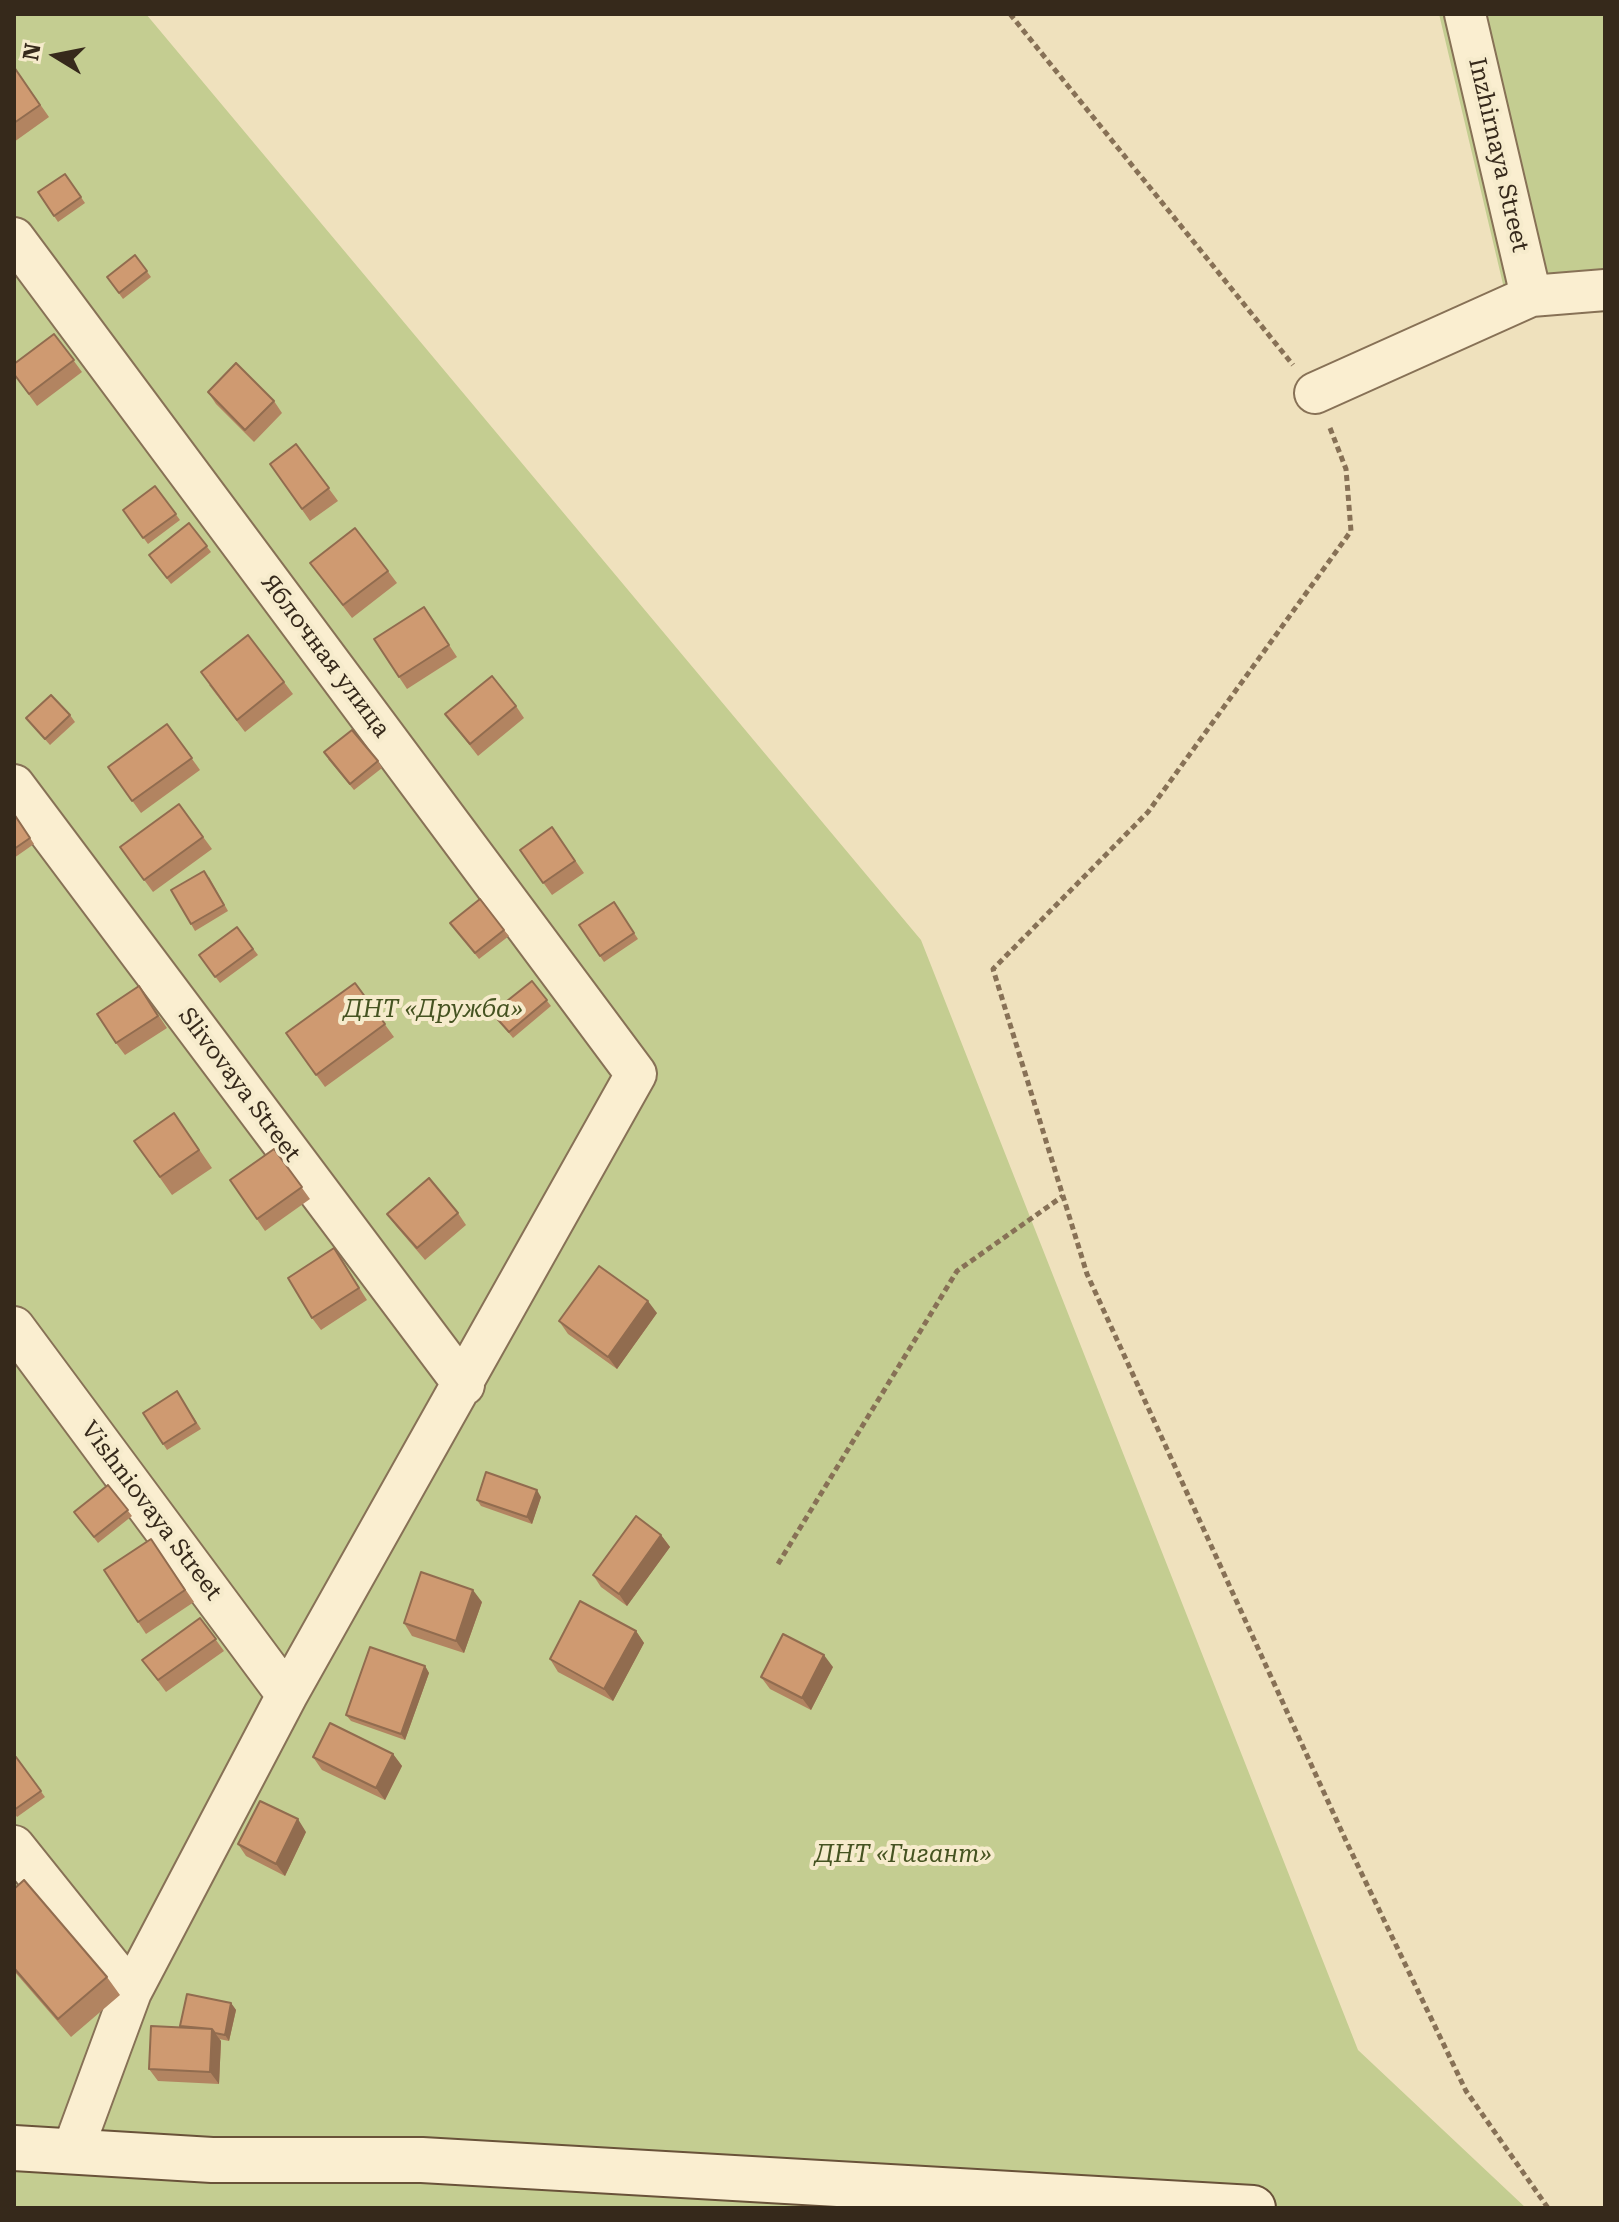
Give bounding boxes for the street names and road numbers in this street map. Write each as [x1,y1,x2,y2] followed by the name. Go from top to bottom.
[1462,55,1534,255] street label: Inzhirnaya Street
[254,569,396,743] street label: Яблочная улица
[172,1002,306,1168] street label: Slivovaya Street
[74,1416,228,1606] street label: Vishniovaya Street

